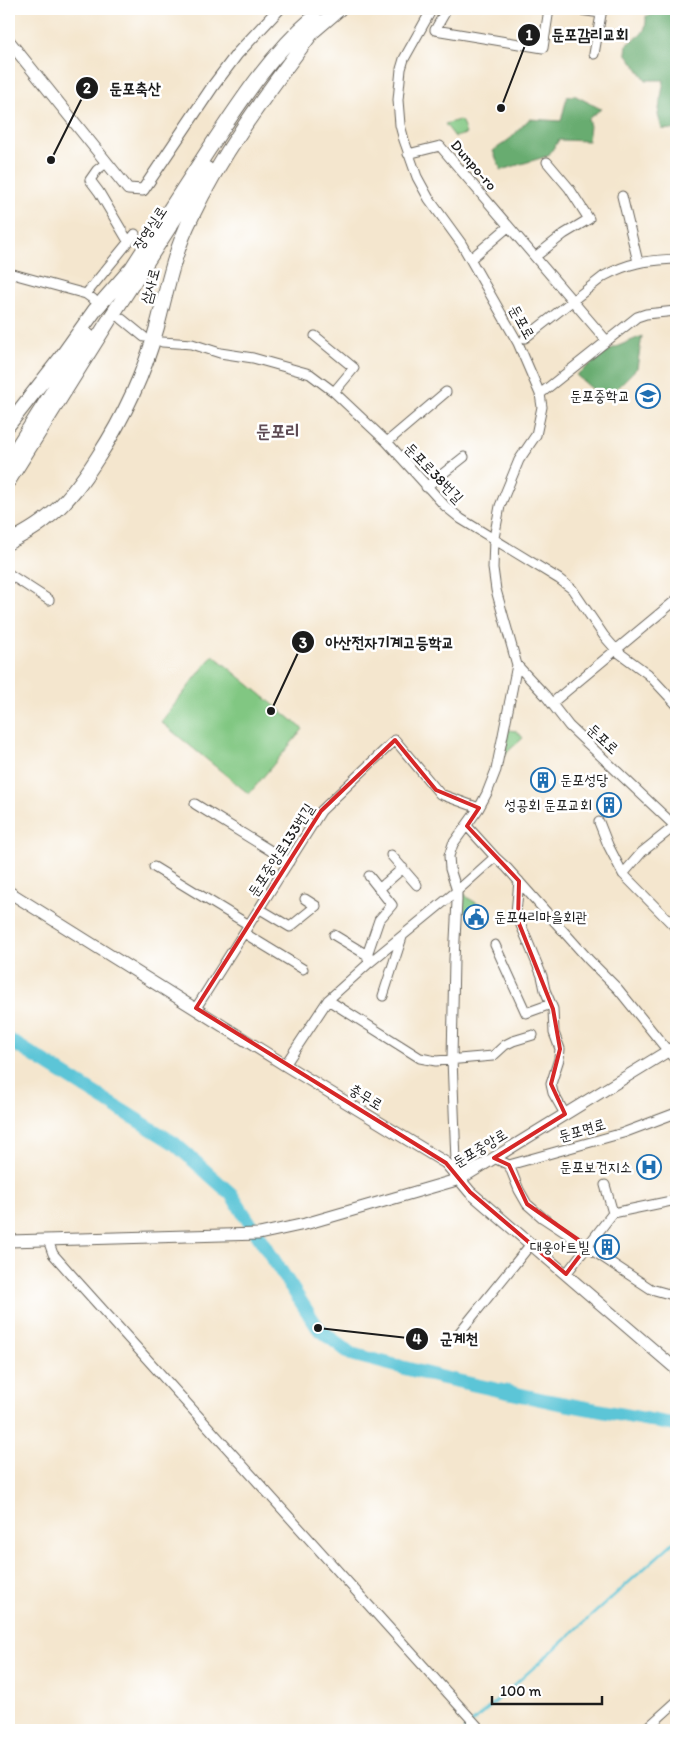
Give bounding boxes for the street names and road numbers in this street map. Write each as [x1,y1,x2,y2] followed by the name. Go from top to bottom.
[447,136,501,194] street label: Dunpo-ro
[129,203,171,253] street label: 장영실로
[137,266,163,306] street label: 삼사로
[505,302,539,342] street label: 둔포로
[401,439,467,507] street label: 둔포로38번길
[584,720,622,758] street label: 둔포로
[244,800,318,900] street label: 둔포중앙로133번길
[346,1080,386,1114] street label: 충무로
[556,1115,608,1145] street label: 둔포면로
[449,1125,511,1171] street label: 둔포중앙로

